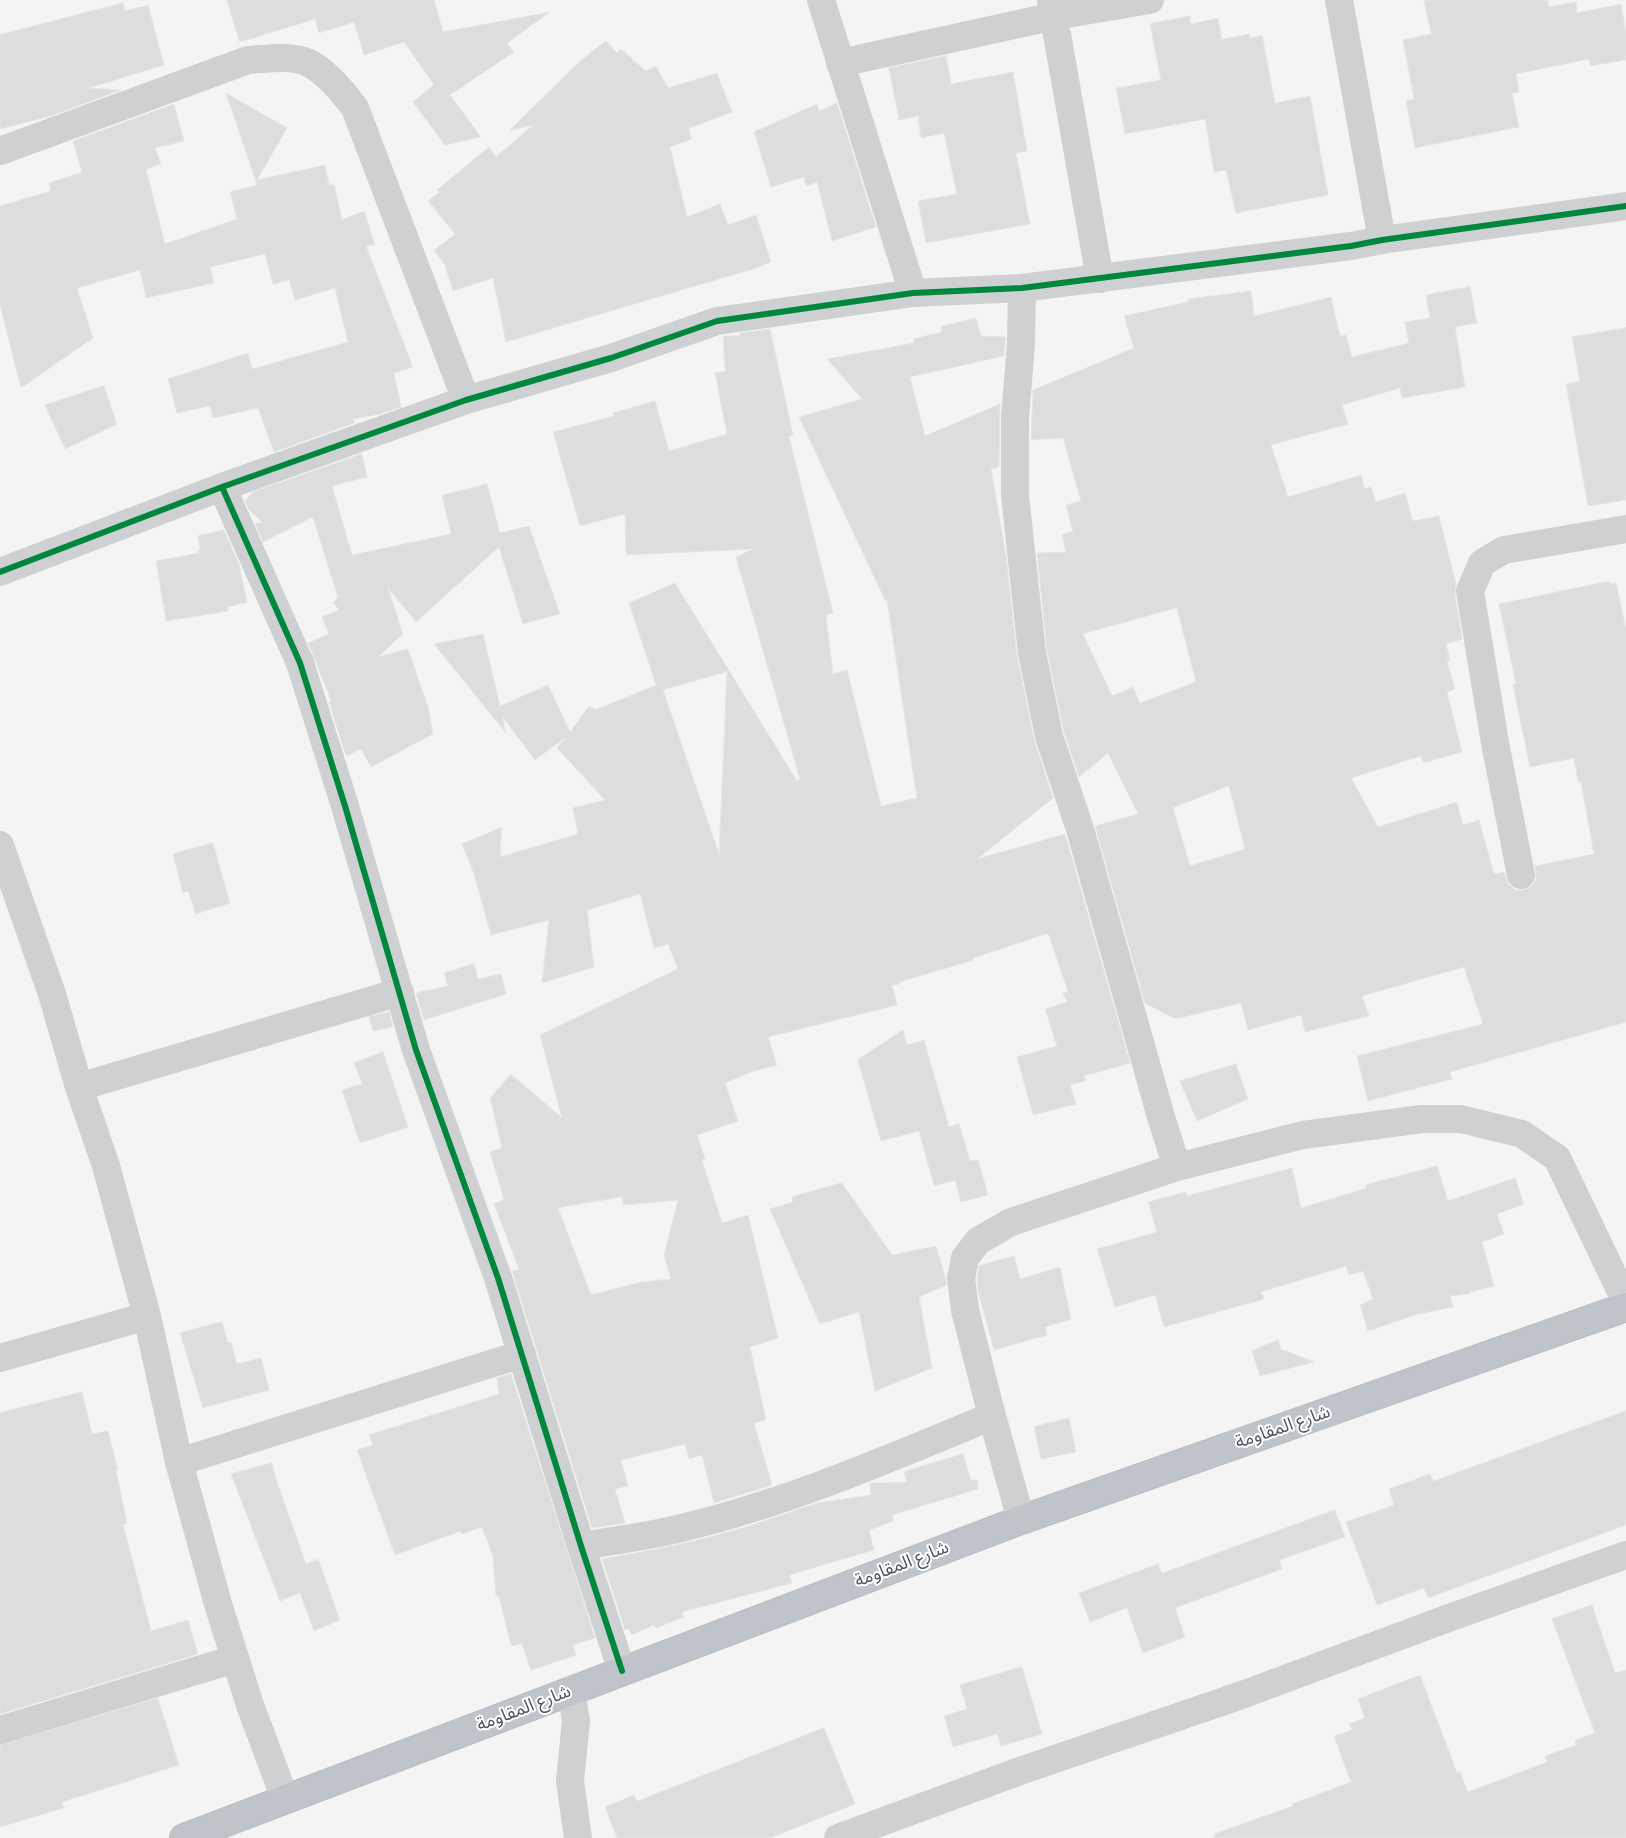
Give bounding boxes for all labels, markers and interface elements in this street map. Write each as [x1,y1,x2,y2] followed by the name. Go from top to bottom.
[1233,1402,1333,1454] street label: شارع المقاومة
[852,1537,952,1593] street label: شارع المقاومة
[474,1681,574,1737] street label: شارع المقاومة

